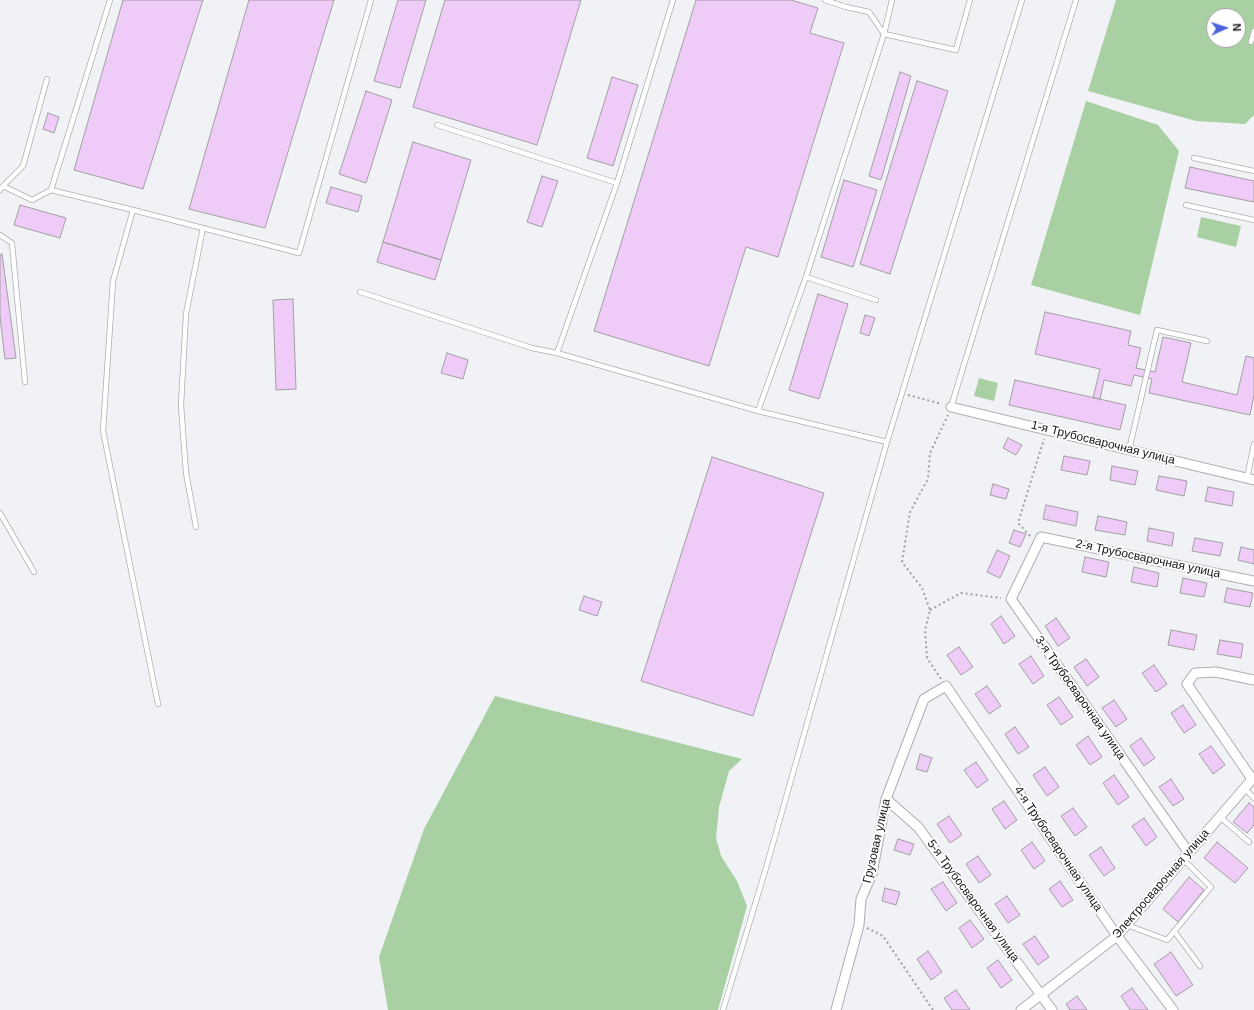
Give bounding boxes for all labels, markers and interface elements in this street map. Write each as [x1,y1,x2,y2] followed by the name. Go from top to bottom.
[1206,8,1246,48] north arrow
[1231,23,1243,32] text: N
[1030,418,1176,468] street label: 1-я Трубосварочная улица
[1074,537,1222,581] street label: 2-я Трубосварочная улица
[1032,633,1128,763] street label: 3-я Трубосварочная улица
[1011,784,1105,914] street label: 4-я Трубосварочная улица
[860,797,894,885] street label: Грузовая улица
[1109,826,1213,942] street label: Электросварочная улица
[924,837,1022,965] street label: 5-я Трубосварочная улица

